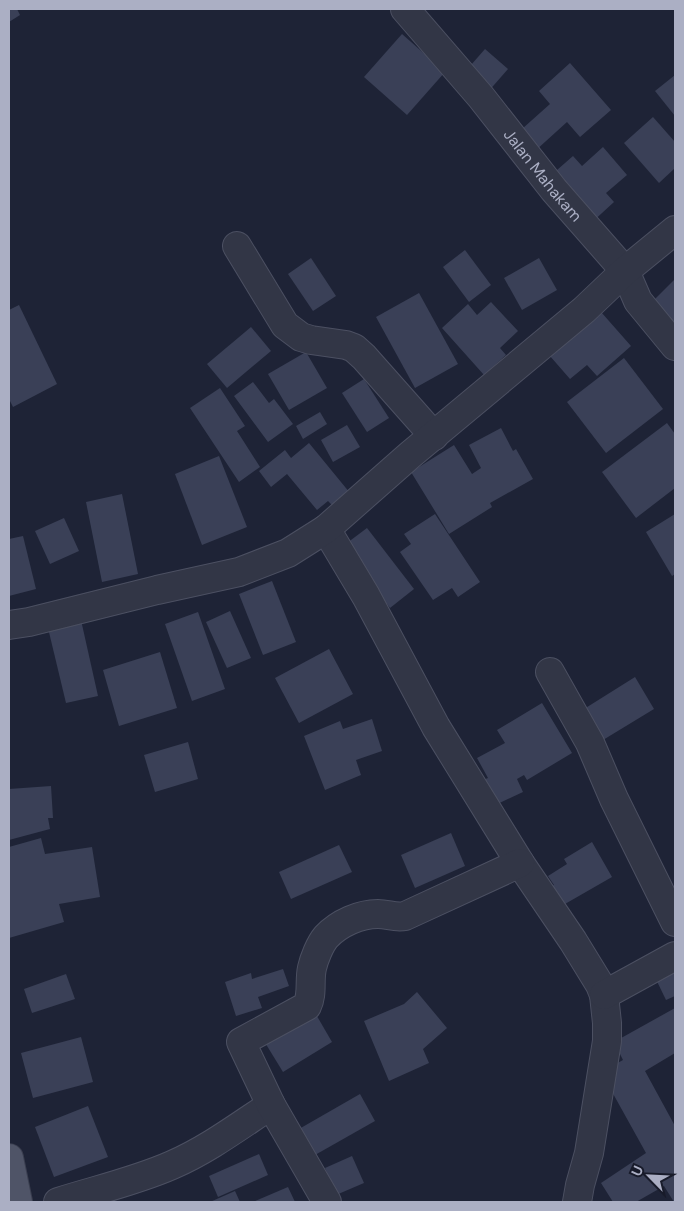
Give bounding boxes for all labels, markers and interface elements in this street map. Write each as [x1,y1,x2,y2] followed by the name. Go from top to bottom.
[499,124,587,226] street label: Jalan Mahakam
[624,1151,674,1201] north arrow
[627,1163,647,1179] text: U

